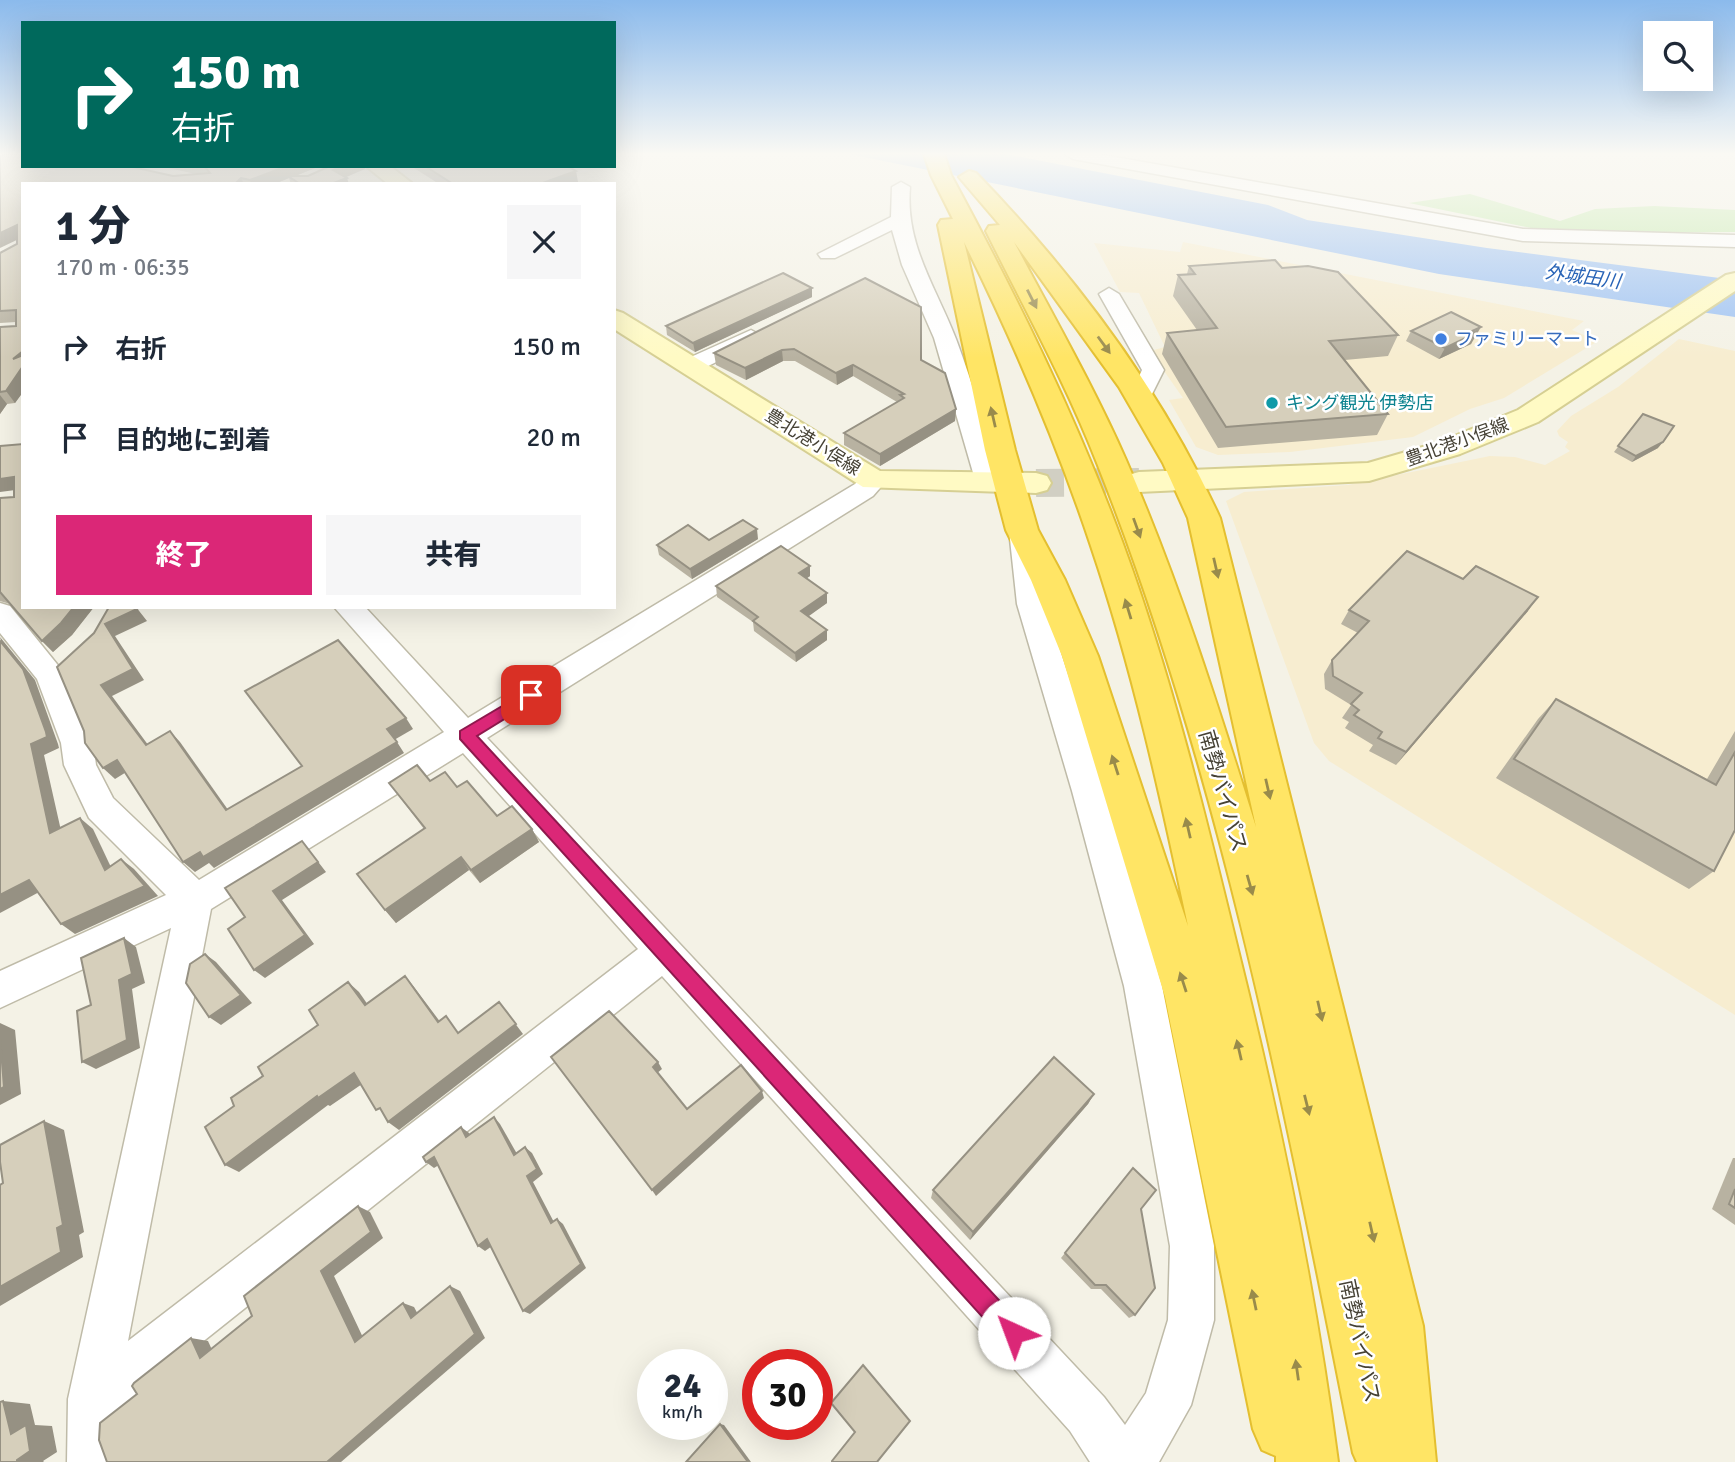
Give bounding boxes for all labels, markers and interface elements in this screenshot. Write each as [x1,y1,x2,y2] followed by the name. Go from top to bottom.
[1643,21,1713,91] map controls
[1643,21,1713,91] button: search
[171,42,301,102] text: 150 m
[56,49,147,140] icon: right
[171,109,235,148] text: 右折
[56,201,130,252] text: 1 分
[507,205,581,279] button: close
[56,253,190,282] text: 170 m · 06:35
[1544,260,1624,294] water label: 外城田川
[1026,289,1037,309] one-way arrow
[56,328,94,366] icon: right
[1455,328,1599,350] place label: ファミリーマート
[512,331,581,363] text: 150 m
[1433,331,1449,347] marker: ファミリーマート
[115,334,167,366] text: 右折
[1097,336,1111,354] one-way arrow
[1286,392,1433,414] place label: キング観光 伊勢店
[1264,395,1280,411] marker: キング観光 伊勢店
[761,404,865,480] street label: 豊北港小俣線
[987,406,998,428] one-way arrow
[1402,413,1512,471] street label: 豊北港小俣線
[56,419,94,457] icon: arrive
[526,422,581,454] text: 20 m
[115,425,271,457] text: 目的地に到着
[56,515,312,595] button: 終了
[326,515,581,595] button: 共有
[1132,518,1143,539] one-way arrow
[1210,557,1221,579] one-way arrow
[1122,598,1133,619] one-way arrow
[501,665,561,725] pin
[512,676,550,714] icon: arrive
[1193,727,1253,855] street label: 南勢バイパス
[1109,754,1119,775] one-way arrow
[1263,778,1274,800] one-way arrow
[1182,817,1193,839] one-way arrow
[1245,874,1256,896] one-way arrow
[1178,971,1188,992] one-way arrow
[1315,1000,1326,1022] one-way arrow
[1233,1039,1244,1061] one-way arrow
[1301,1094,1312,1116] one-way arrow
[1366,1221,1377,1243] one-way arrow
[1334,1277,1386,1405] street label: 南勢バイパス
[1249,1289,1260,1311] one-way arrow
[977,1296,1051,1370] position arrow
[742,1349,833,1440] speed limit sign: 30
[1292,1359,1303,1381] one-way arrow
[664,1364,701,1407] text: 24
[662,1401,703,1423] text: km/h

